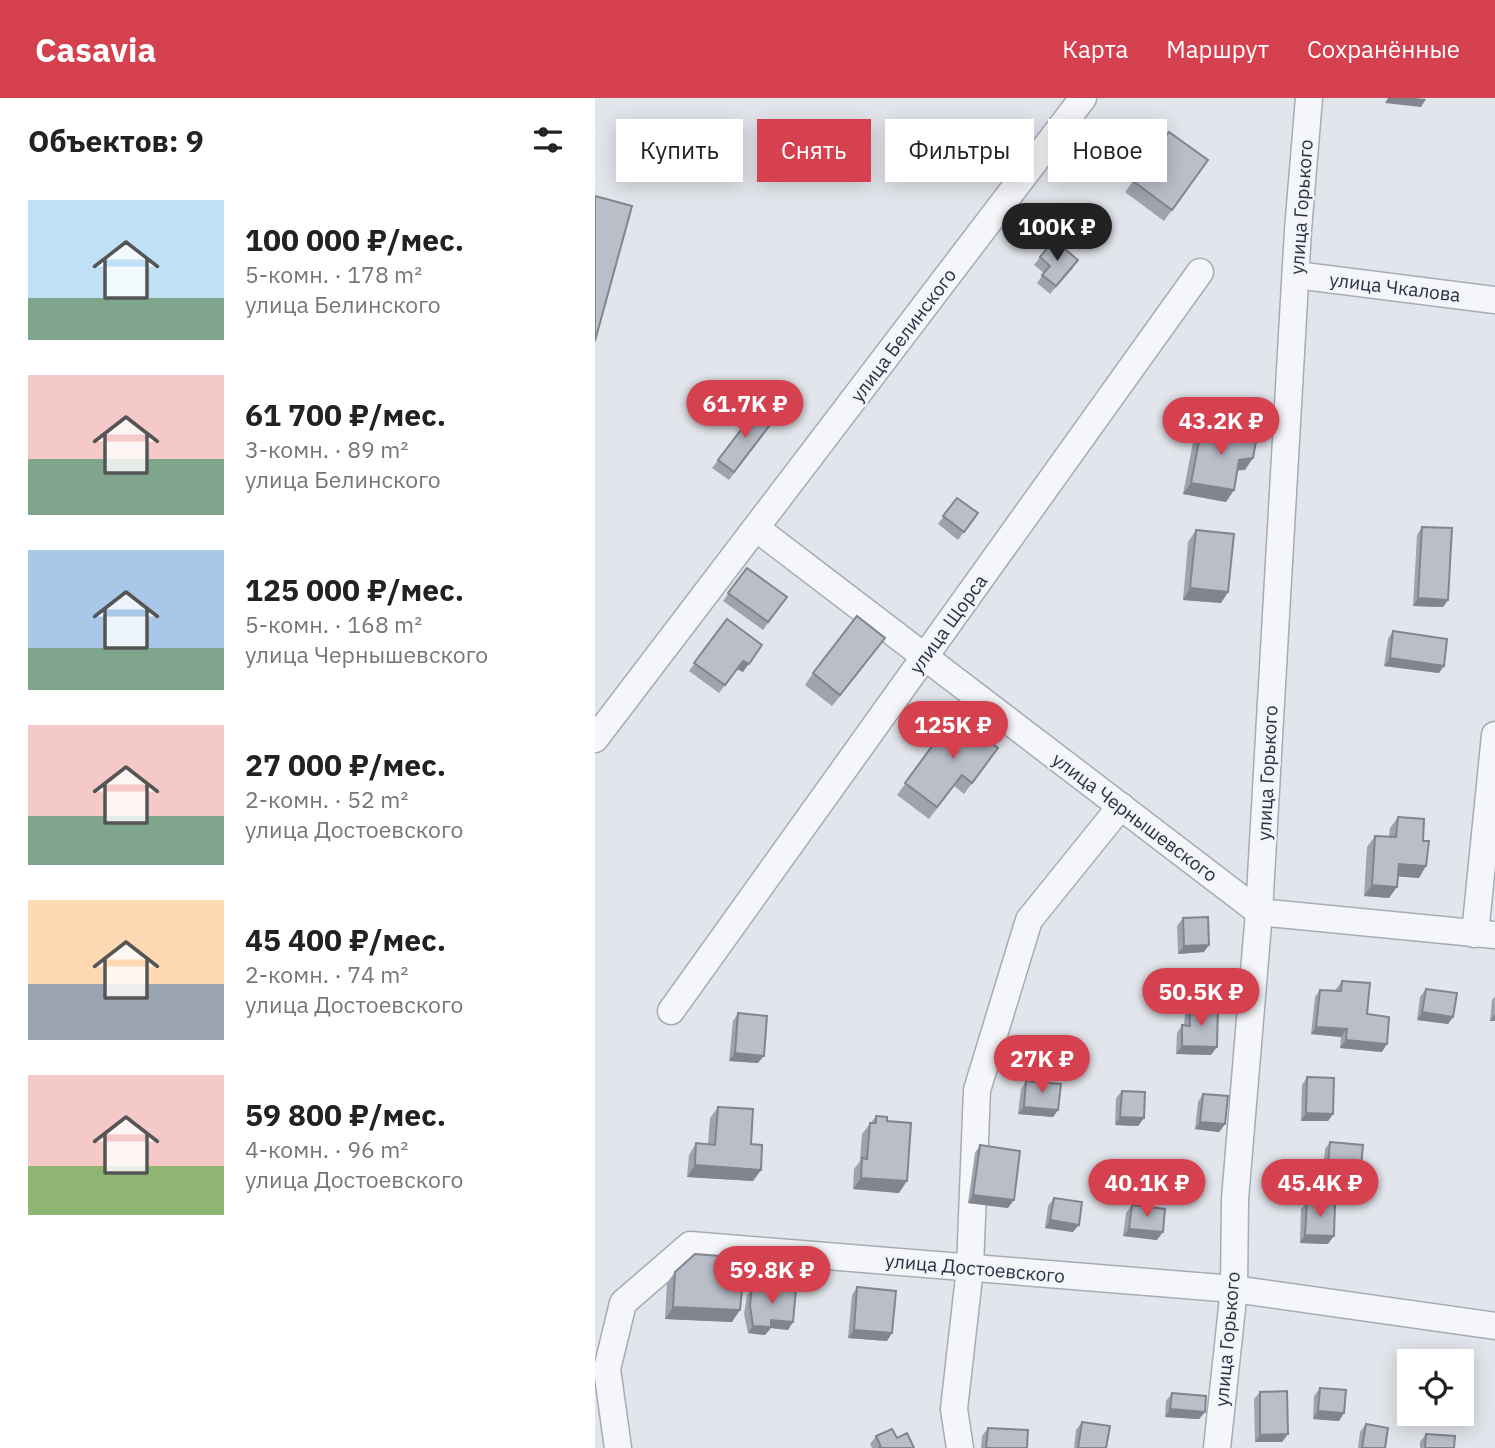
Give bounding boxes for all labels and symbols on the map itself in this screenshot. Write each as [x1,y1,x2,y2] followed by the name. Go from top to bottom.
[1284,139,1318,275] street label: улица Горького
[1000,204,1114,263] pin: 100K ₽
[845,263,961,407] street label: улица Белинского
[1328,267,1462,307] street label: улица Чкалова
[680,380,810,440] pin: 61.7K ₽
[1156,398,1286,457] pin: 43.2K ₽
[904,570,992,678] street label: улица Щорса
[896,702,1010,761] pin: 125K ₽
[1251,705,1283,841] street label: улица Горького
[1048,747,1222,887] street label: улица Чернышевского
[1136,968,1266,1028] pin: 50.5K ₽
[993,1035,1091,1095] pin: 27K ₽
[1082,1160,1212,1219] pin: 40.1K ₽
[1255,1160,1385,1219] pin: 45.4K ₽
[707,1246,837,1306] pin: 59.8K ₽
[884,1248,1066,1288] street label: улица Достоевского
[1209,1270,1245,1408] street label: улица Горького

